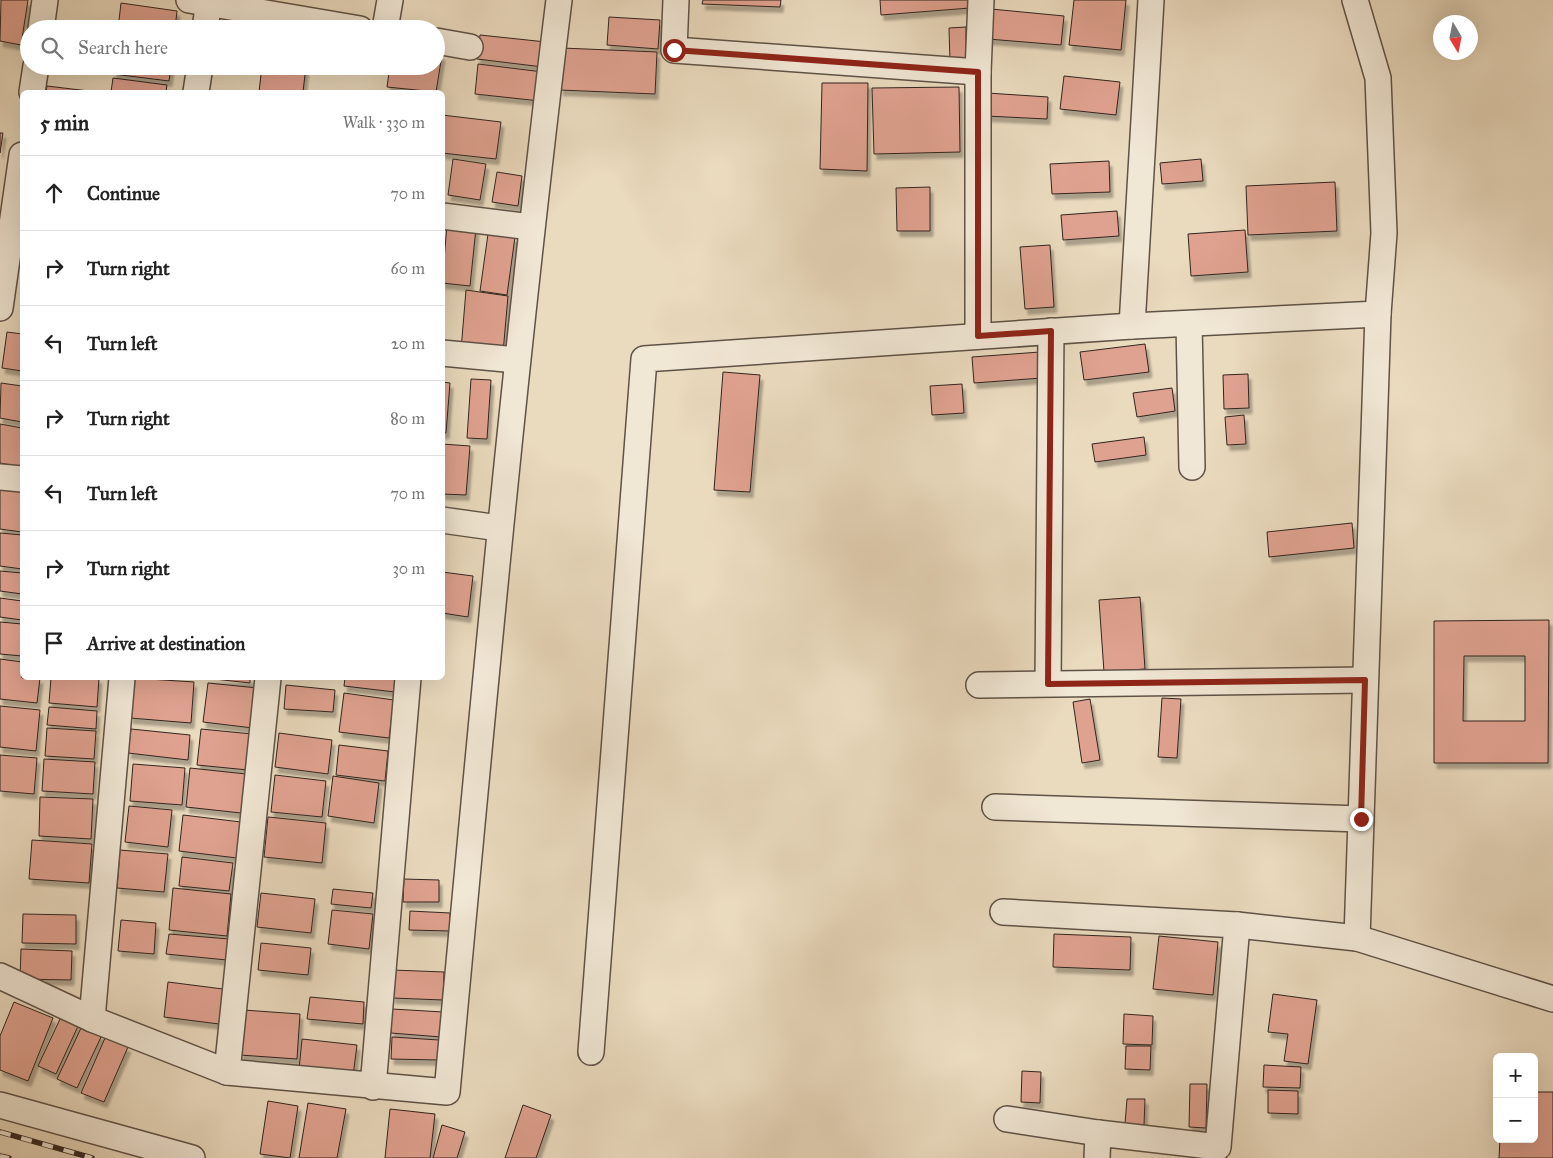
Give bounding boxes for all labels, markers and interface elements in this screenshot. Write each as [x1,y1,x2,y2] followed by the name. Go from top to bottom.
[1433,15,1478,60] north arrow
[20,20,445,75] search box
[38,34,66,62] icon: search
[78,36,168,59] text: Search here
[663,39,686,62] route start
[40,110,89,136] text: 5 min
[343,113,425,132] text: Walk · 330 m
[40,179,68,207] icon: ahead
[87,182,160,205] text: Continue
[390,184,425,203] text: 70 m
[40,254,68,282] icon: right
[87,257,170,280] text: Turn right
[391,259,425,278] text: 60 m
[40,329,68,357] icon: left
[87,332,157,355] text: Turn left
[391,334,425,353] text: 20 m
[40,404,68,432] icon: right
[87,407,170,430] text: Turn right
[390,409,425,428] text: 80 m
[40,479,68,507] icon: left
[87,482,157,505] text: Turn left
[390,484,425,503] text: 70 m
[40,554,68,582] icon: right
[87,557,170,580] text: Turn right
[392,559,425,578] text: 30 m
[40,629,68,657] icon: arrive
[87,632,245,655] text: Arrive at destination
[1350,808,1373,831] route end
[1493,1053,1538,1143] map controls
[1493,1053,1538,1098] button: +
[1493,1098,1538,1143] button: −

